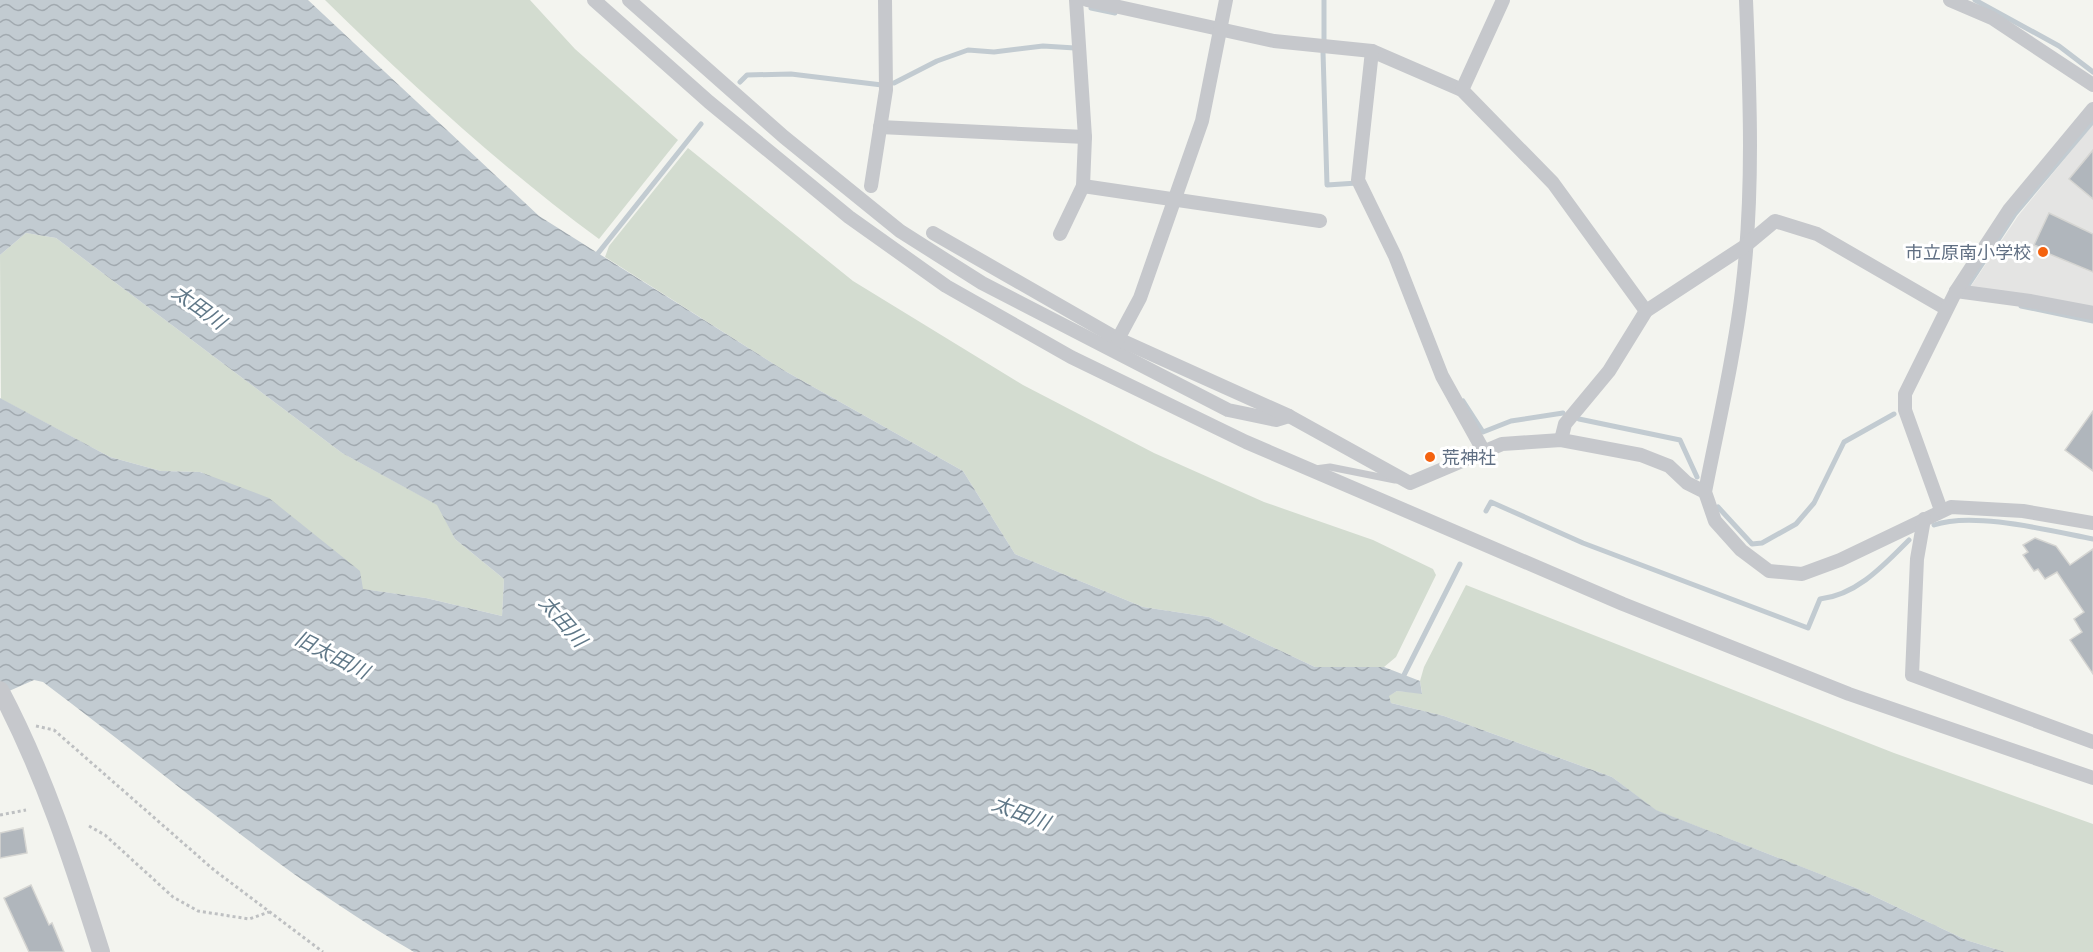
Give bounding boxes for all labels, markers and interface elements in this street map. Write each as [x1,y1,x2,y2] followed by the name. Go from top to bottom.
[1905,242,2031,263] place label: 市立原南小学校
[2036,245,2050,259] marker: 市立原南小学校
[168,280,232,336] water label: 太田川
[1442,447,1496,468] place label: 荒神社
[1423,450,1437,464] marker: 荒神社
[534,590,593,653] water label: 太田川
[291,626,375,685] water label: 旧太田川
[989,791,1055,836] water label: 太田川

